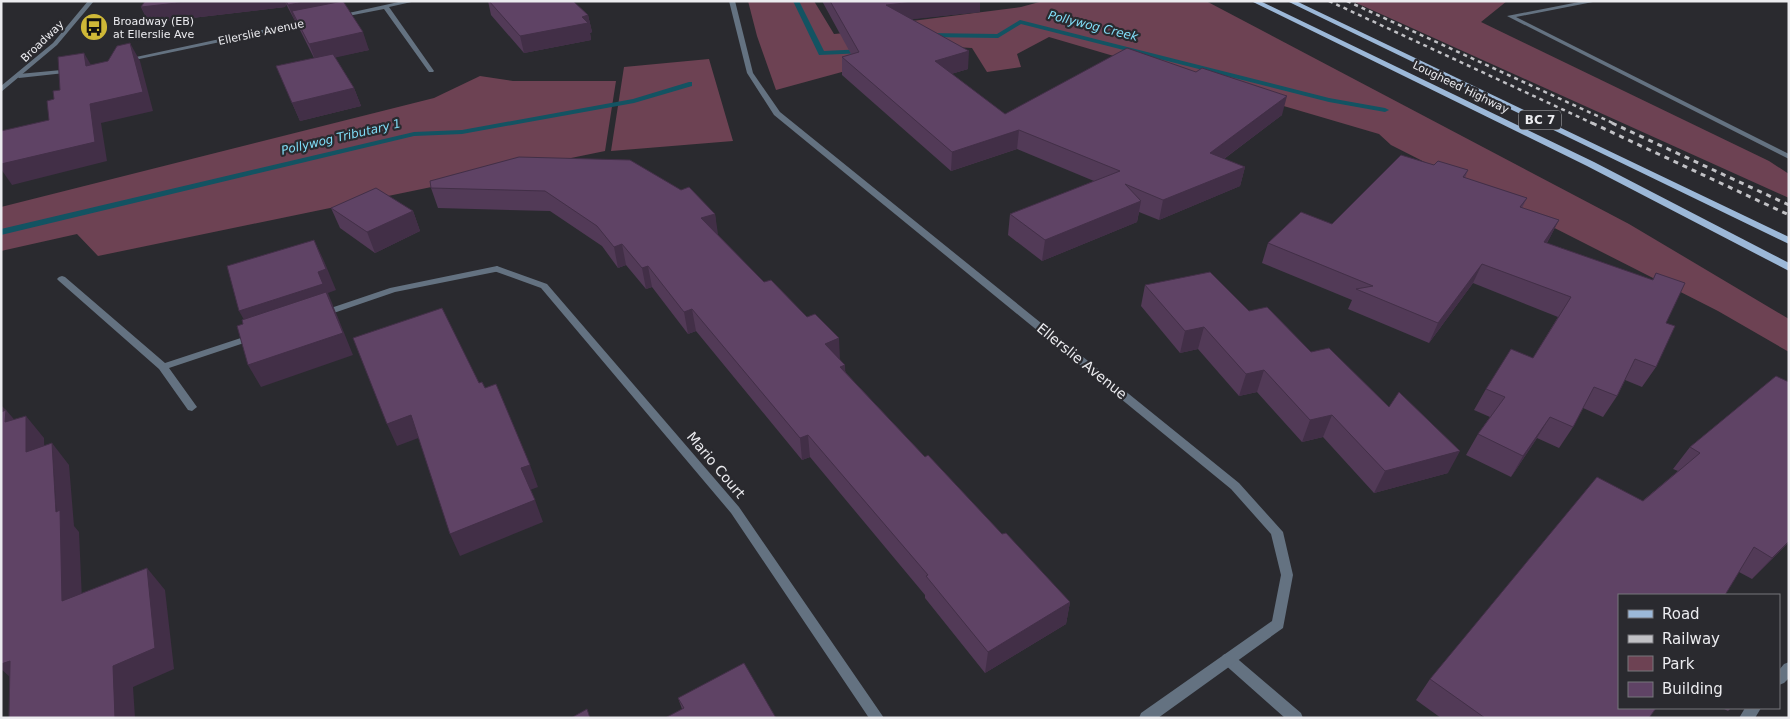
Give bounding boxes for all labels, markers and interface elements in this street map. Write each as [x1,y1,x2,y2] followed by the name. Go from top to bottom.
[1047,8,1140,44] water label: Pollywog Creek
[79,12,109,42] bus stop icon: Broadway (EB) at Ellerslie Ave
[113,15,194,41] place label: Broadway (EB) at Ellerslie Ave
[18,17,67,65] street label: Broadway
[217,17,305,48] street label: Ellerslie Avenue
[1411,59,1511,117] street label: Lougheed Highway
[1519,110,1561,130] road number: BC 7
[280,116,402,158] water label: Pollywog Tributary 1
[1034,320,1130,402] street label: Ellerslie Avenue
[684,429,749,502] street label: Mario Court
[1618,594,1780,709] legend
[1662,605,1700,623] text: Road
[1662,630,1720,648] text: Railway
[1662,655,1695,673] text: Park
[1662,680,1723,698] text: Building

